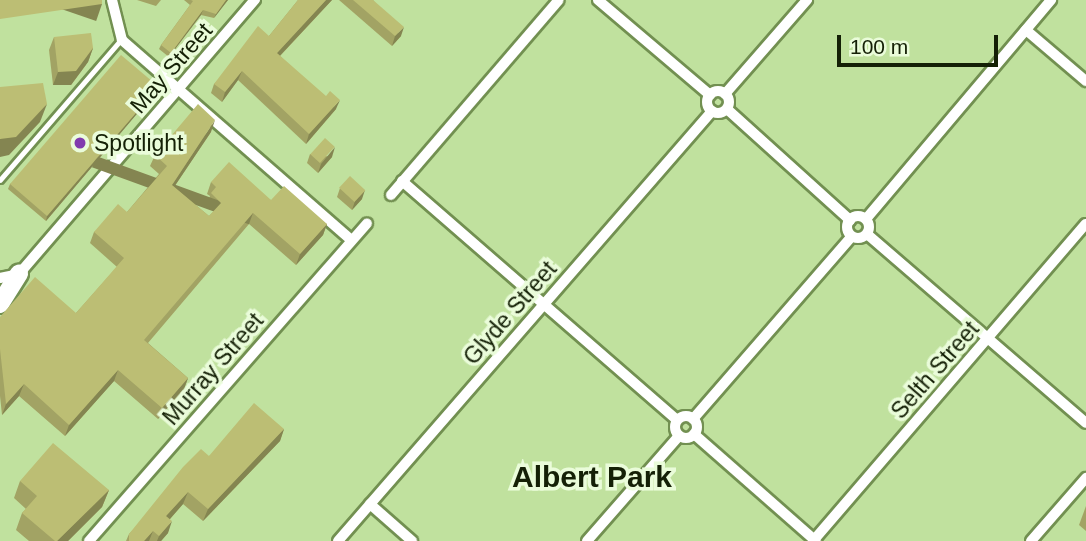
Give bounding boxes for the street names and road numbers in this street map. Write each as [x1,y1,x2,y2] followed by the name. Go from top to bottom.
[124,17,218,119] street label: May Street
[458,256,562,370] street label: Glyde Street
[157,307,269,431] street label: Murray Street
[885,316,985,424] street label: Selth Street

